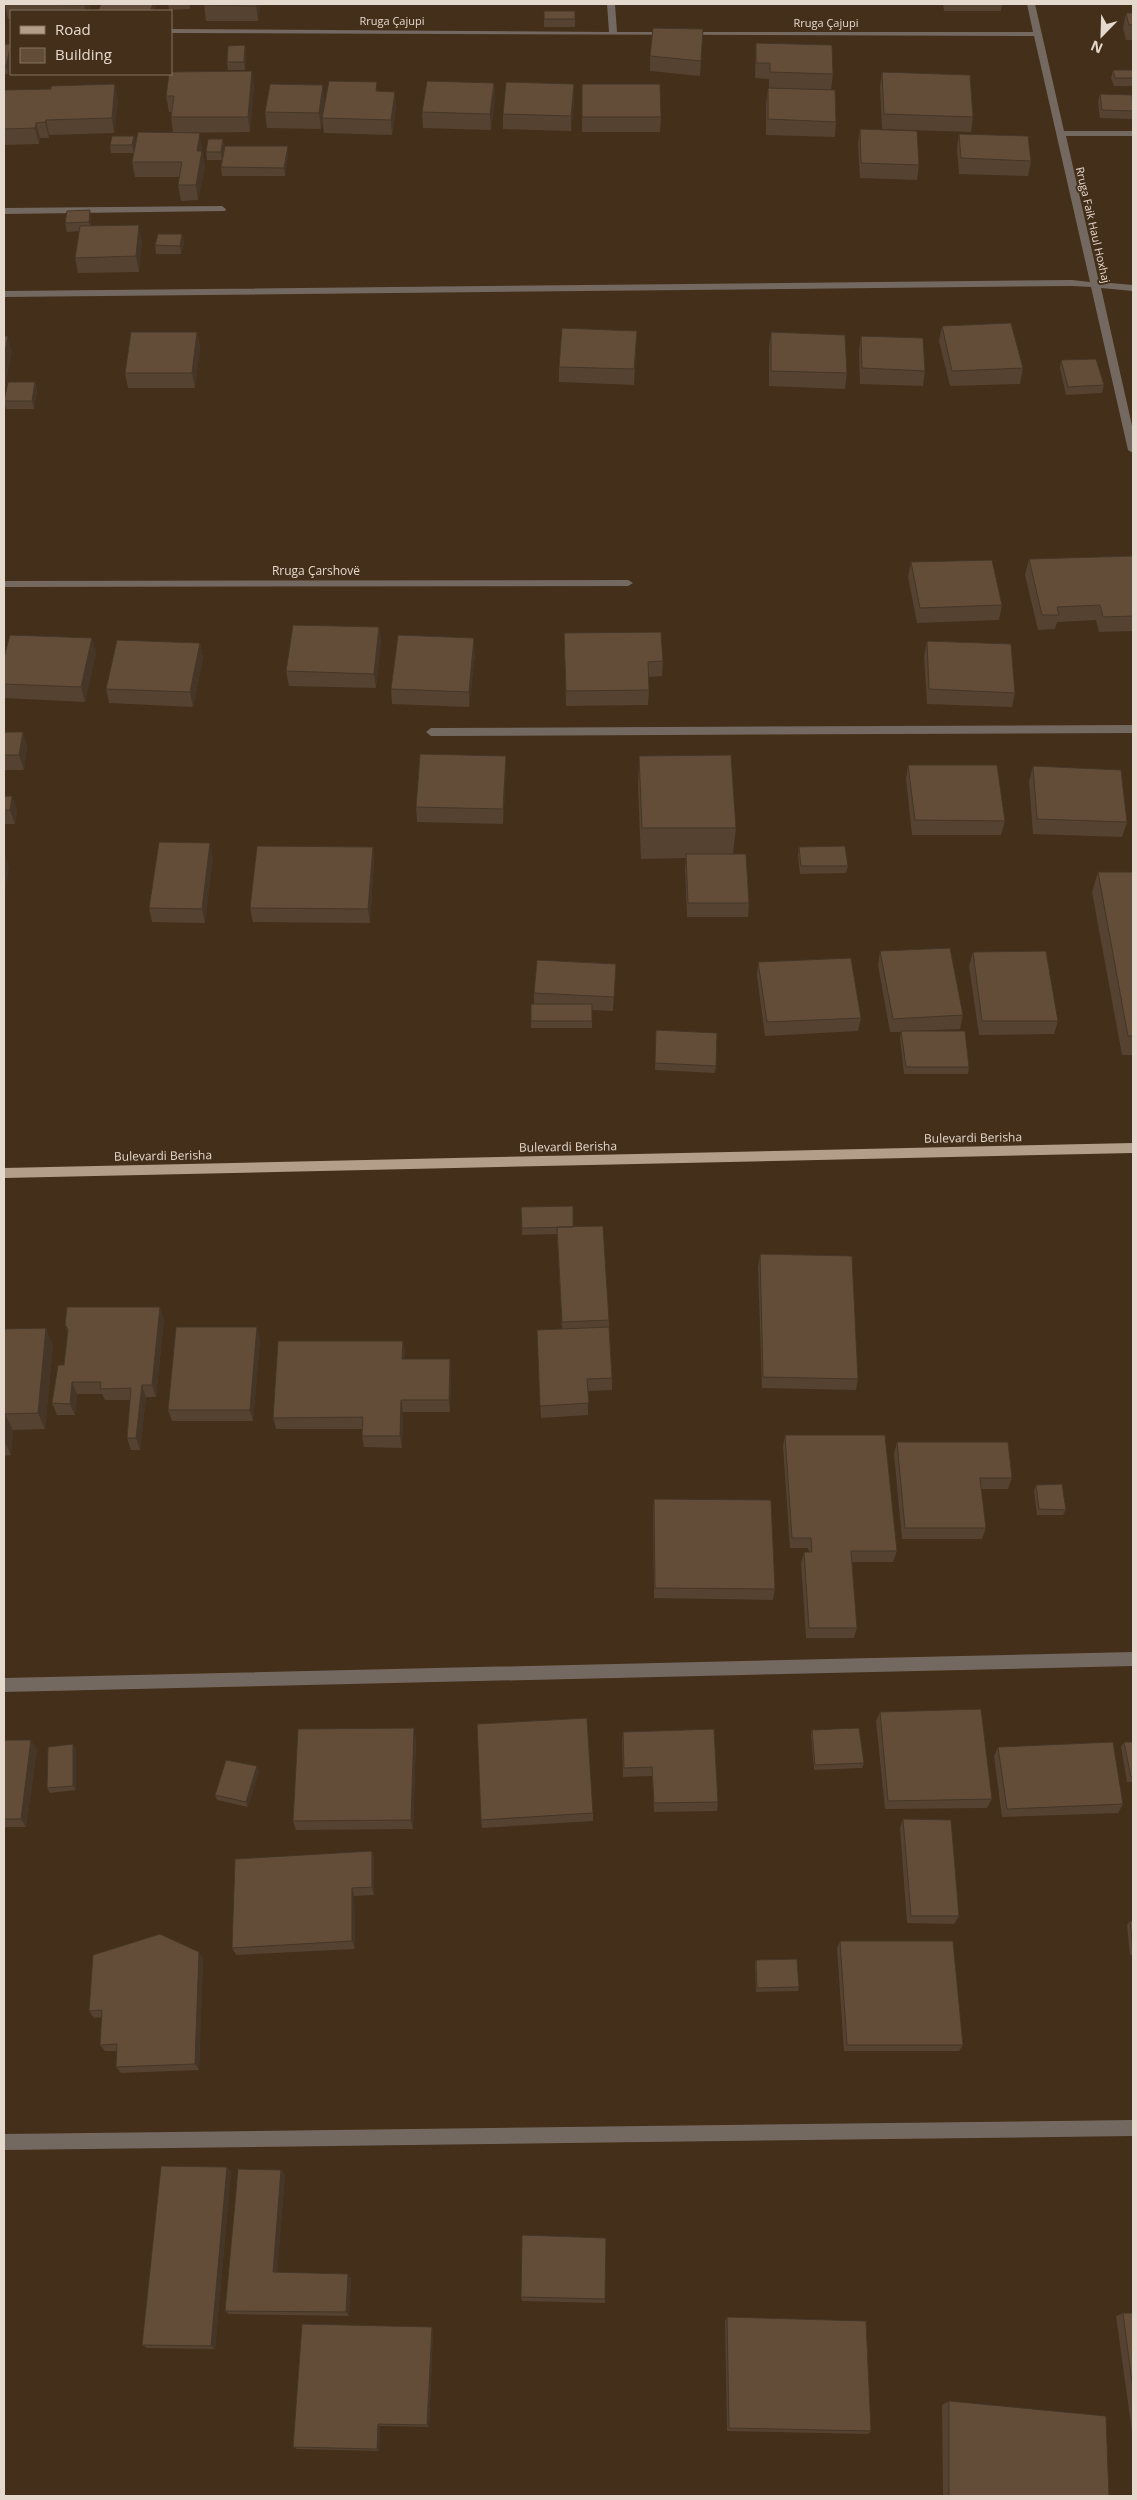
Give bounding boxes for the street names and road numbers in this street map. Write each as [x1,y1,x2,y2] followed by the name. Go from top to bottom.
[359,13,425,28] street label: Rruga Çajupi
[793,15,859,30] street label: Rruga Çajupi
[1073,165,1114,285] street label: Rruga Faik Haul Hoxhaj
[272,562,360,579] street label: Rruga Çarshovë
[924,1128,1022,1147] street label: Bulevardi Berisha
[519,1137,617,1156] street label: Bulevardi Berisha
[114,1146,212,1165] street label: Bulevardi Berisha

